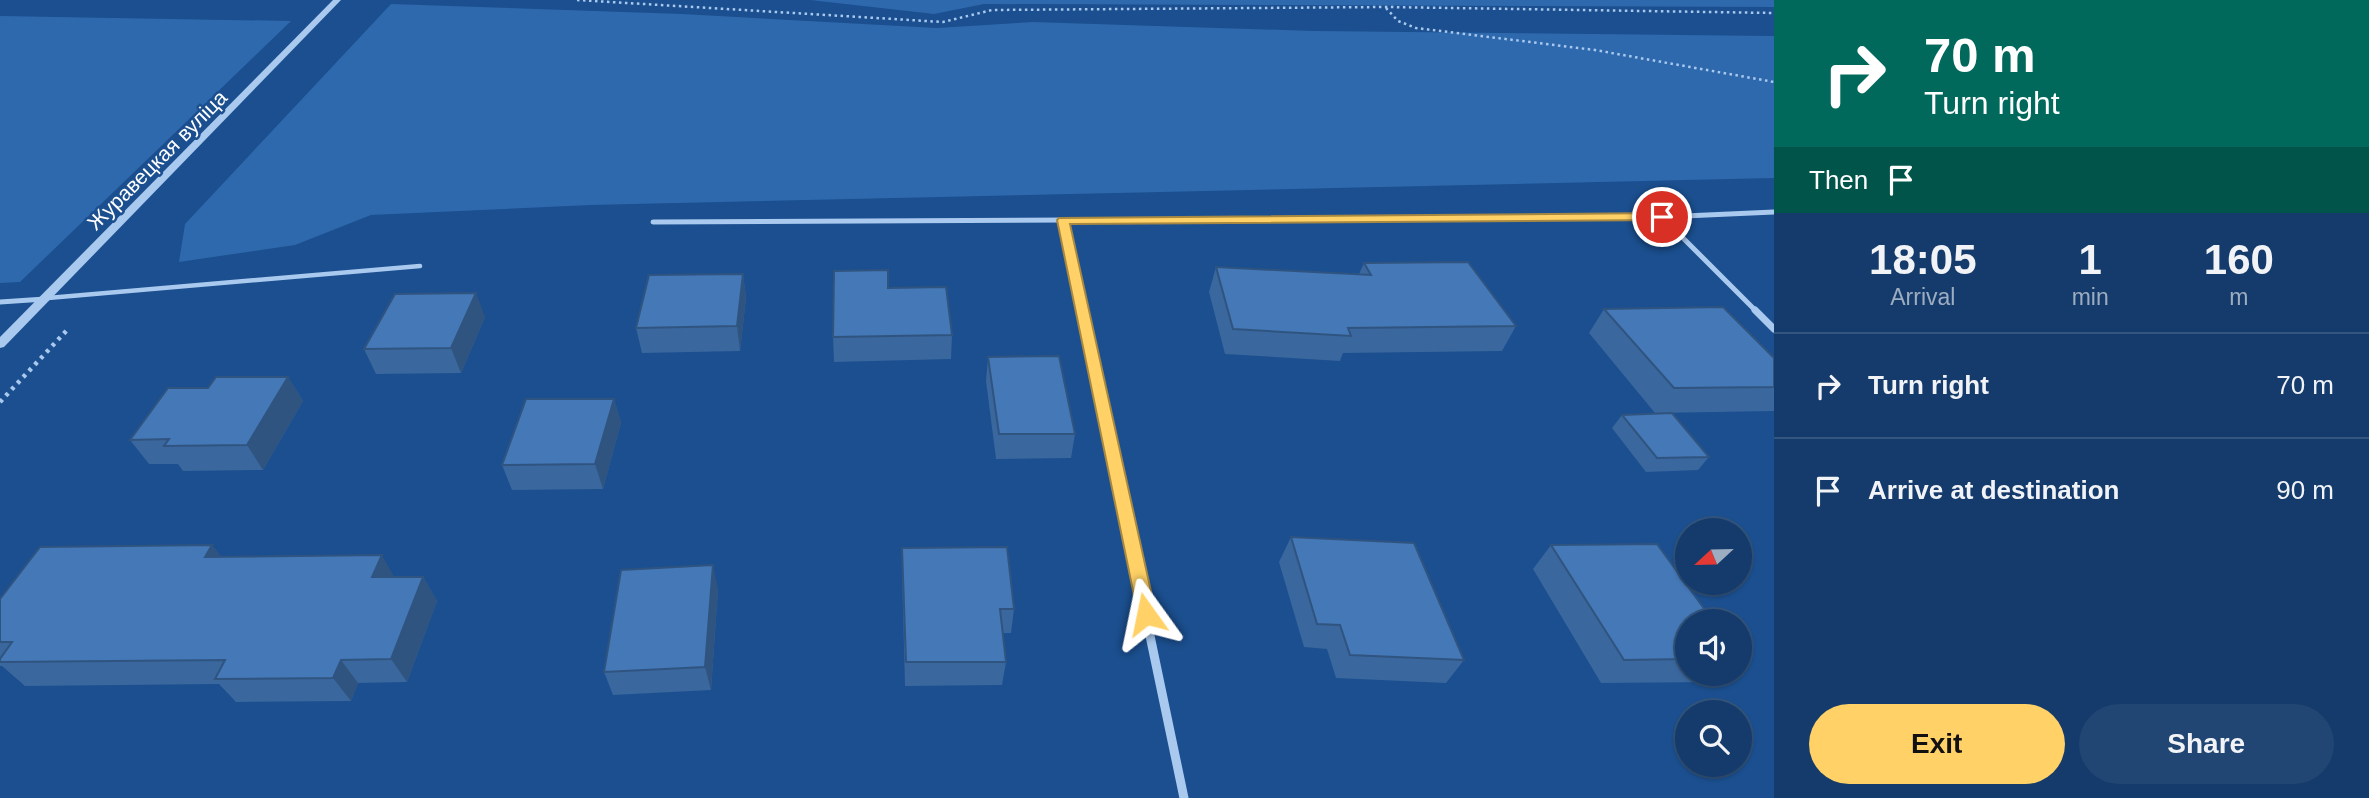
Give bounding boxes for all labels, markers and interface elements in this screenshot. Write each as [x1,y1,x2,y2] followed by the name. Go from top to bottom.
[1809,28,1900,119] icon: right
[1924,28,2036,82] text: 70 m
[83,85,232,234] street label: Журавецкая вуліца
[1924,85,2060,121] text: Turn right
[1882,161,1920,199] icon: arrive
[1809,165,1868,195] text: Then
[1632,187,1692,247] pin
[1643,198,1681,236] icon: arrive
[1869,236,1977,283] text: 18:05
[2078,236,2102,283] text: 1
[2204,236,2274,283] text: 160
[1890,284,1955,310] text: Arrival
[2072,284,2109,310] text: min
[2229,284,2248,310] text: m
[1809,367,1847,405] icon: right
[1868,370,1989,400] text: Turn right
[2276,370,2334,400] text: 70 m
[1809,472,1847,510] icon: arrive
[1868,475,2119,505] text: Arrive at destination
[2276,475,2334,505] text: 90 m
[1675,518,1752,595] north arrow
[1675,518,1752,777] map controls
[1109,577,1183,651] position arrow
[1675,609,1752,686] button: sound
[1675,700,1752,777] button: search
[1809,704,2065,784] button: Exit
[2079,704,2334,784] button: Share

